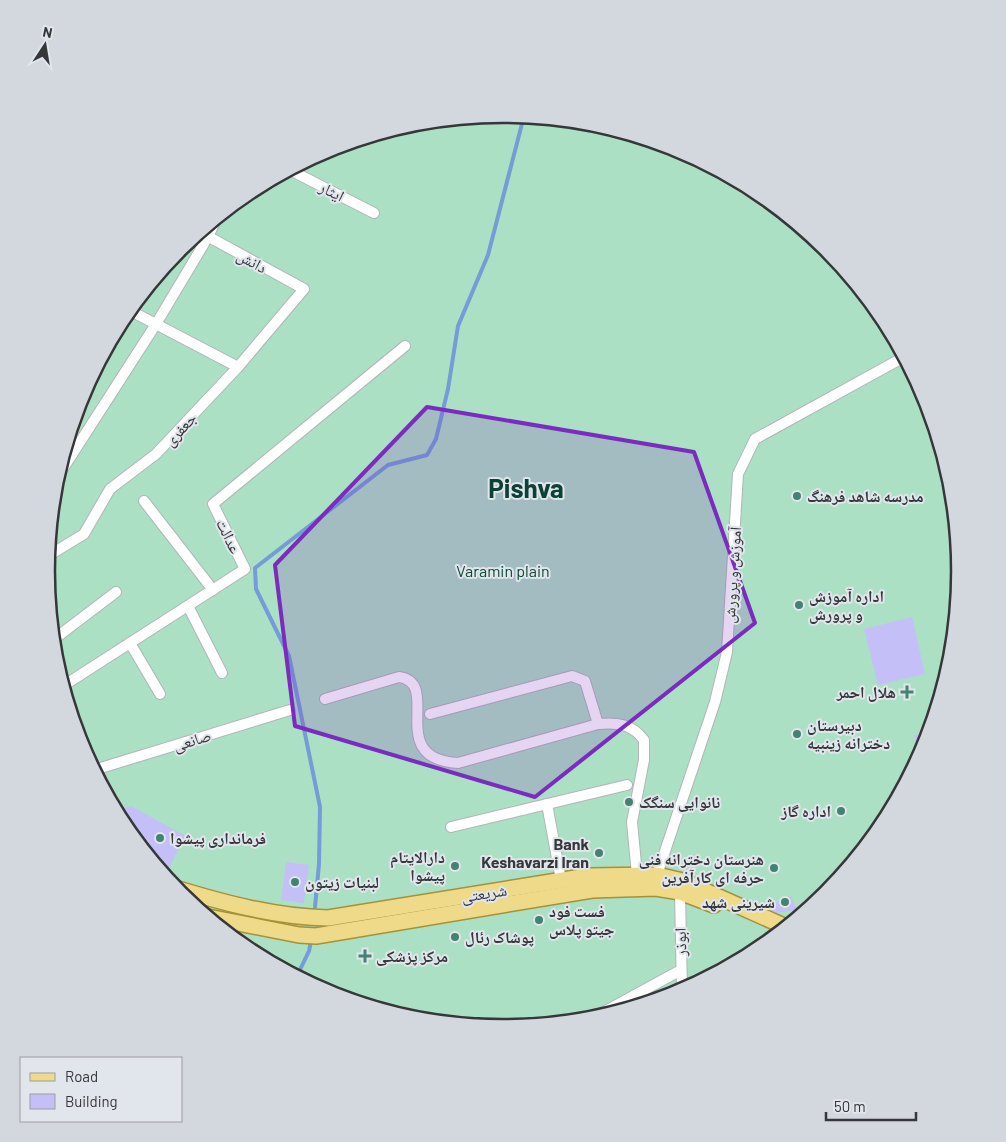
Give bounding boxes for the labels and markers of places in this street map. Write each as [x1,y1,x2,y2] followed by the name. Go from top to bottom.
[807,486,924,505] place label: مدرسه شاهد فرهنگ
[791,490,803,502] marker: مدرسه شاهد فرهنگ
[809,586,884,624] place label: اداره آموزش و پرورش
[793,599,805,611] marker: اداره آموزش و پرورش
[836,682,896,702] place label: هلال احمر
[900,685,914,699] marker: هلال احمر
[807,715,890,753] place label: دبیرستان دخترانه زینبیه
[791,728,803,740] marker: دبیرستان دخترانه زینبیه
[639,792,720,812] place label: نانوایی سنگک
[623,796,635,808] marker: نانوایی سنگک
[780,801,831,820] place label: اداره گاز
[835,805,847,817] marker: اداره گاز
[170,828,266,848] place label: فرمانداری پیشوا
[154,832,166,844] marker: فرمانداری پیشوا
[481,834,589,871] place label: Bank Keshavarzi Iran
[390,847,445,885] place label: دارالایتام پیشوا
[593,847,605,859] marker: Bank Keshavarzi Iran
[639,849,764,887] place label: هنرستان دخترانه فنی حرفه ای کارآفرین
[449,860,461,872] marker: دارالایتام پیشوا
[768,862,780,874] marker: هنرستان دخترانه فنی حرفه ای کارآفرین
[305,872,379,892] place label: لبنیات زیتون
[289,876,301,888] marker: لبنیات زیتون
[702,892,775,912] place label: شیرینی شهد
[779,896,791,908] marker: شیرینی شهد
[549,901,614,939] place label: فست فود جیتو پلاس
[533,914,545,926] marker: فست فود جیتو پلاس
[465,927,534,947] place label: پوشاک رئال
[449,931,461,943] marker: پوشاک رئال
[376,946,448,966] place label: مرکز پزشکی
[358,949,372,963] marker: مرکز پزشکی

